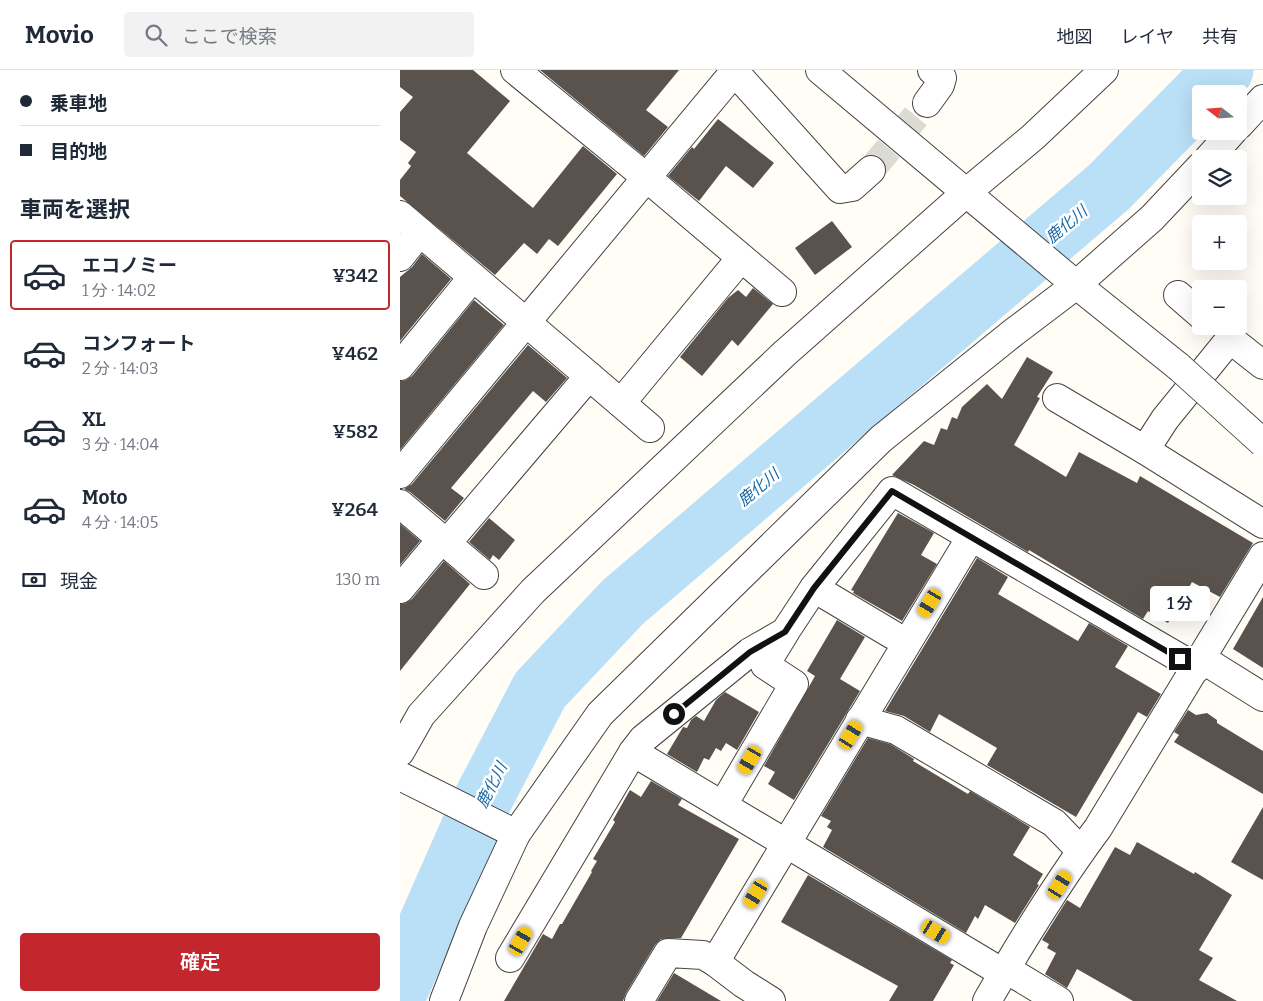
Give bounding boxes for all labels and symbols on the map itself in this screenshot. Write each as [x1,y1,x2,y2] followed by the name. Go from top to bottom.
[1192,85,1248,140] north arrow
[1042,200,1092,247] water label: 鹿化川
[734,463,784,510] water label: 鹿化川
[915,586,944,620] car
[1150,586,1210,622] callout: 1 分
[1169,648,1191,670] route end
[663,703,685,725] route start
[836,718,865,752] car
[736,743,763,777] car
[472,758,512,811] water label: 鹿化川
[1045,868,1074,902] car
[741,877,770,911] car
[919,918,952,946] car
[507,924,534,958] car

